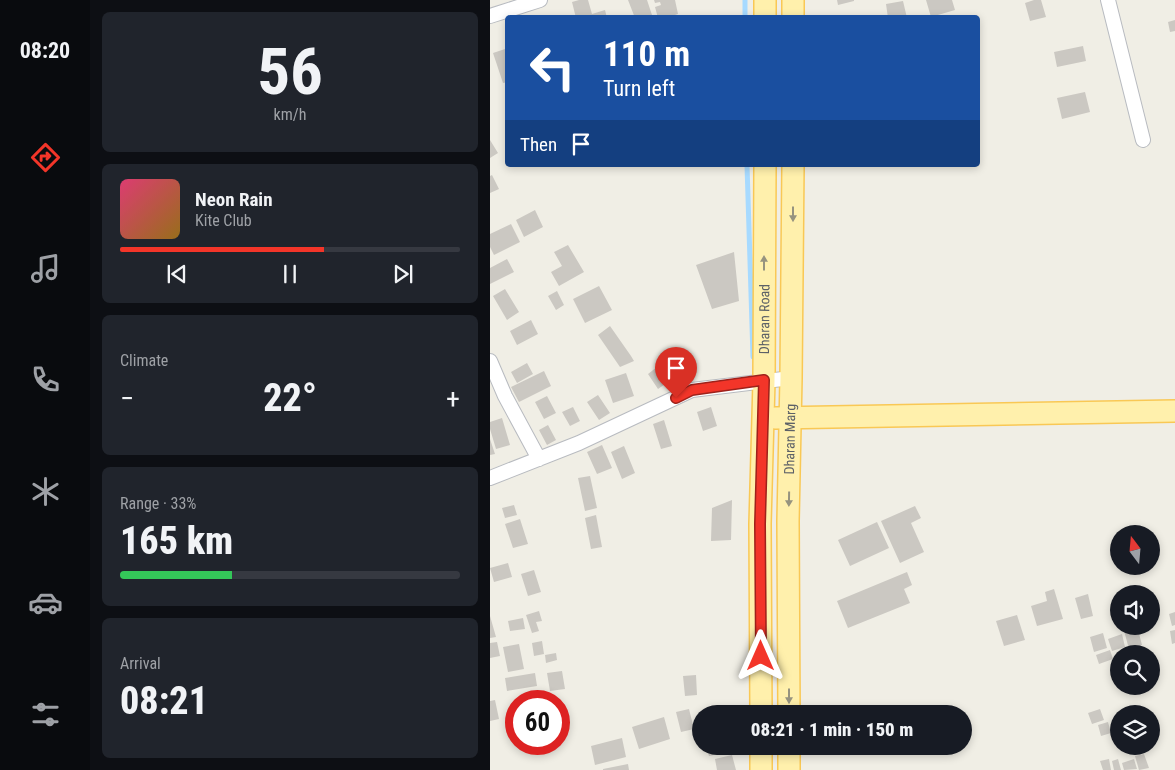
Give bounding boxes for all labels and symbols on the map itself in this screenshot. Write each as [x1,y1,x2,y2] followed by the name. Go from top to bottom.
[789,206,797,222] one-way arrow
[761,254,769,270] one-way arrow
[756,284,772,354] street label: Dharan Road
[655,347,697,398] pin
[781,404,798,474] street label: Dharan Marg
[784,491,792,507] one-way arrow
[1110,525,1160,575] north arrow
[734,629,786,681] position arrow
[785,688,793,704] one-way arrow
[505,690,570,755] speed limit sign: 60

